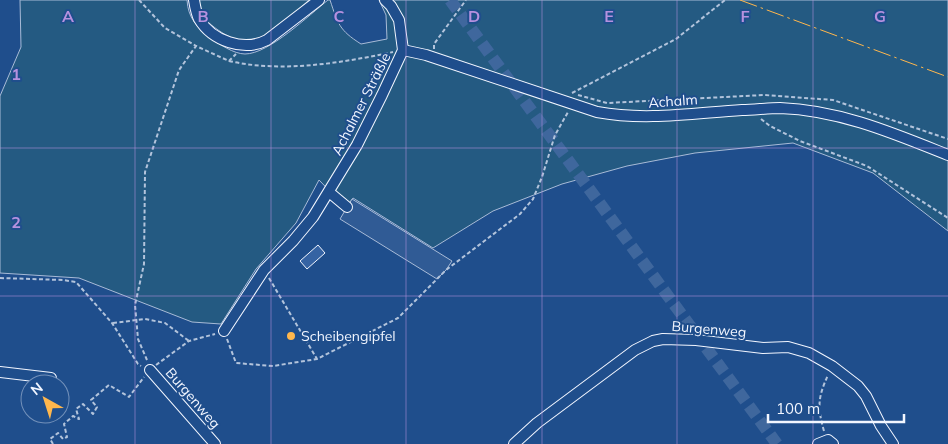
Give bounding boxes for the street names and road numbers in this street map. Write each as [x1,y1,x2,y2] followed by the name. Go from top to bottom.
[327,50,395,158] street label: Achalmer Sträßle
[648,90,698,112] street label: Achalm
[671,317,747,341] street label: Burgenweg
[162,364,224,432] street label: Burgenweg

